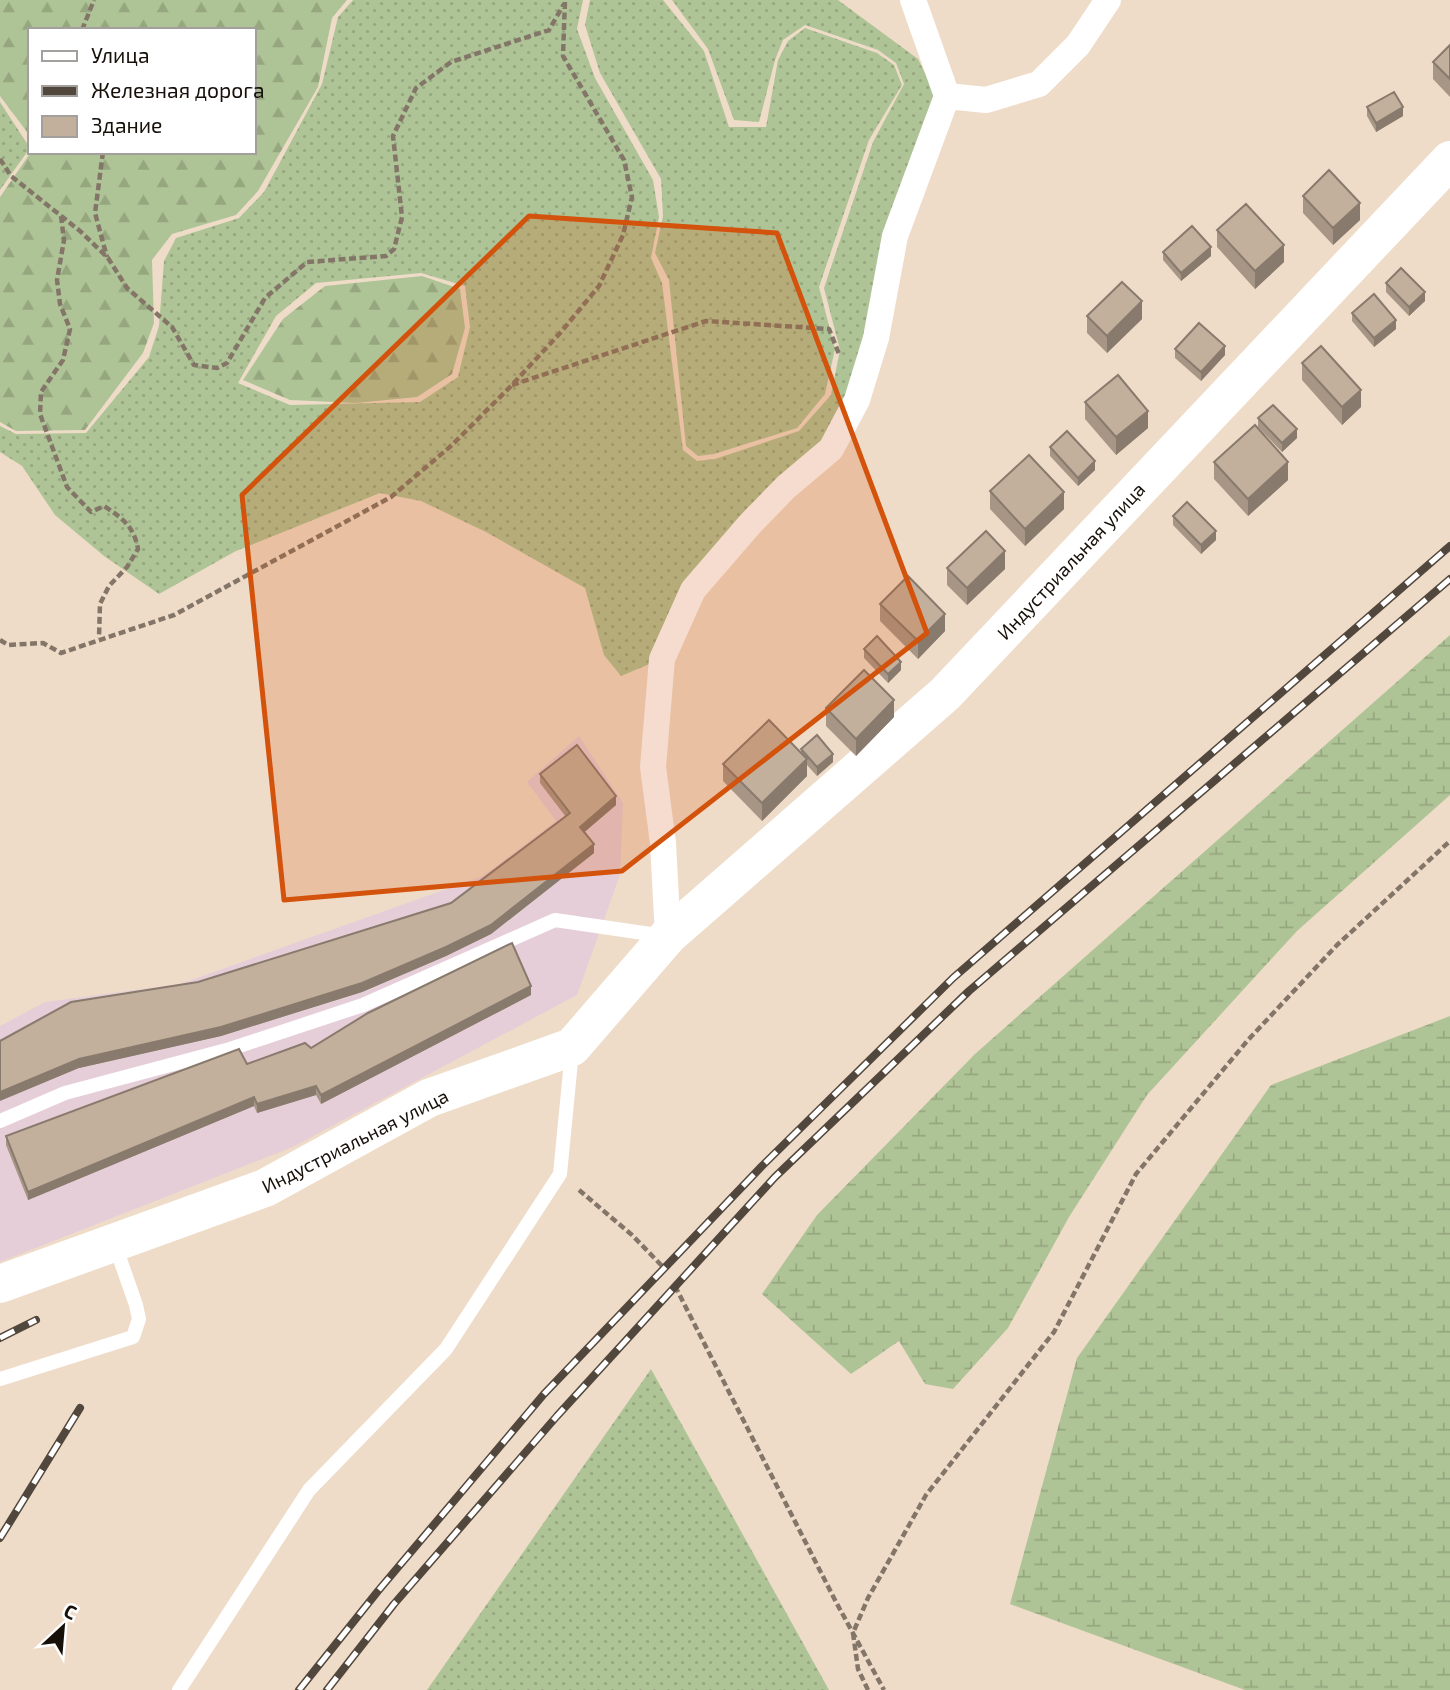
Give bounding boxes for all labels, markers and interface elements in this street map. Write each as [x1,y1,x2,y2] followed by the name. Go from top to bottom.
[28,28,256,154] legend
[91,42,150,67] text: Улица
[91,77,264,102] text: Железная дорога
[91,112,162,137] text: Здание
[992,477,1150,645] street label: Индустриальная улица
[258,1084,452,1198] street label: Индустриальная улица
[28,1592,98,1662] north arrow
[61,1598,81,1624] text: С

